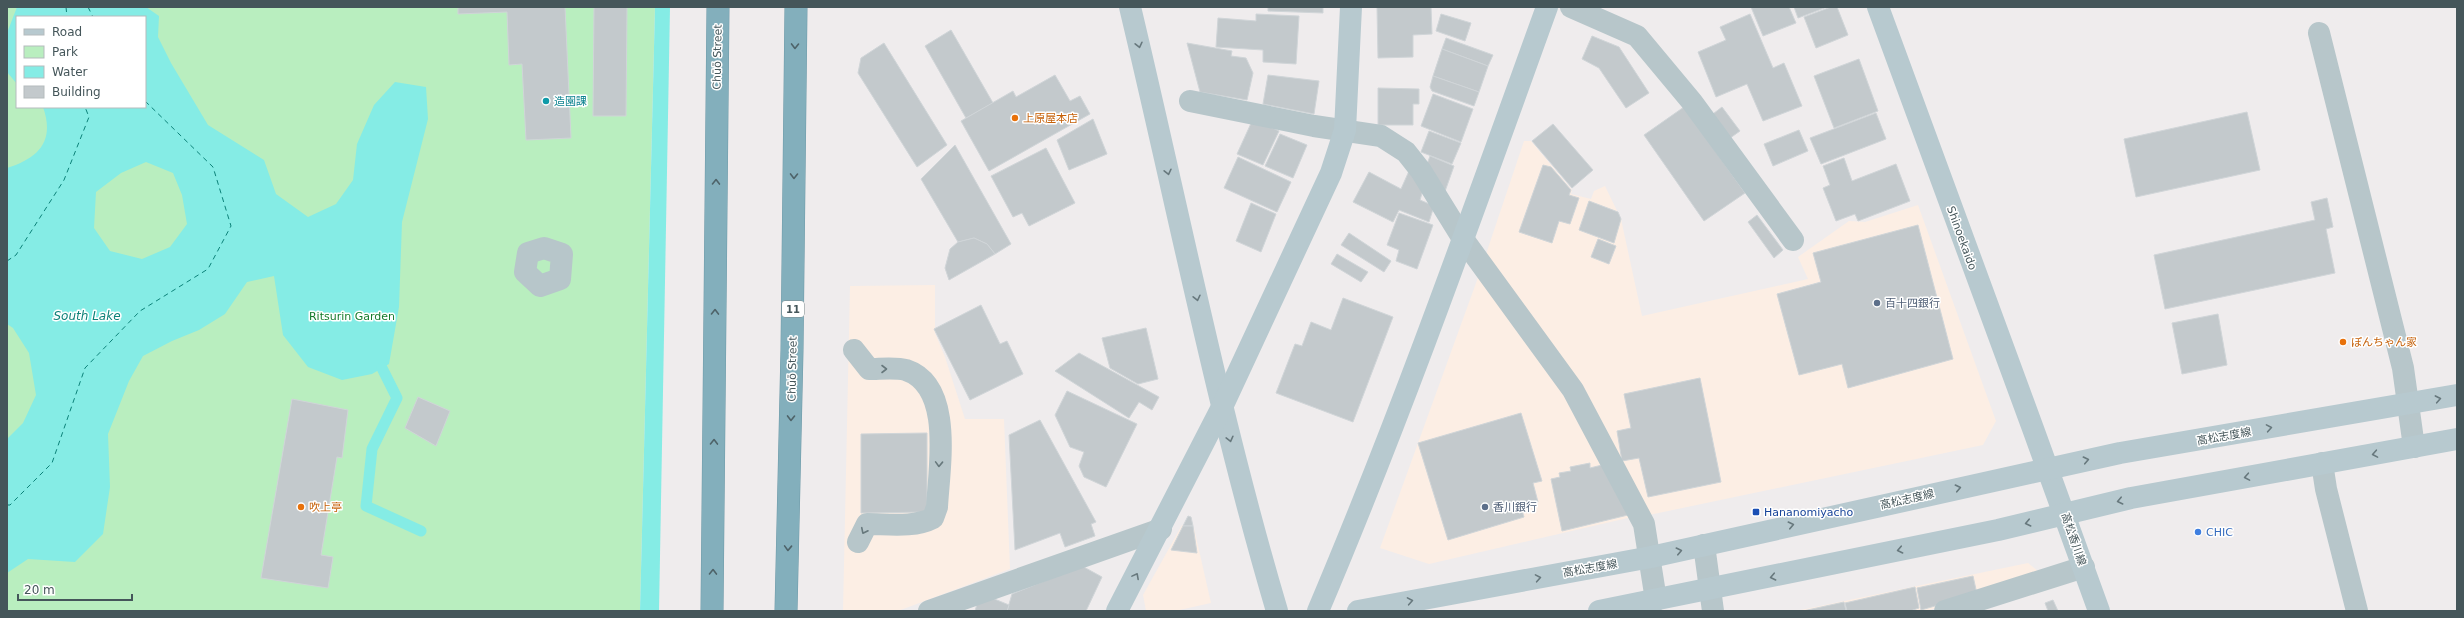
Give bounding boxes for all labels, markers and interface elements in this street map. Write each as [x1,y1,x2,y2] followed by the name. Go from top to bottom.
[16,16,146,108] legend
[710,24,725,90] street label: Chūō Street
[52,25,82,39] text: Road
[1134,41,1143,48] one-way arrow
[791,43,799,49] one-way arrow
[52,45,78,59] text: Park
[52,65,88,79] text: Water
[52,85,101,99] text: Building
[554,95,587,108] place label: 造園課
[541,96,551,106] marker: 造園課
[1023,112,1078,125] place label: 上原屋本店
[1010,113,1020,123] marker: 上原屋本店
[1163,168,1172,175] one-way arrow
[790,173,798,179] one-way arrow
[712,179,720,185] one-way arrow
[1944,204,1979,272] street label: Shinoekaido
[1193,295,1201,301] one-way arrow
[1885,297,1940,310] place label: 百十四銀行
[1872,298,1882,308] marker: 百十四銀行
[782,301,804,317] road number: 11
[53,309,121,323] water label: South Lake
[711,309,719,315] one-way arrow
[309,310,395,323] park label: Ritsurin Garden
[785,336,800,402] street label: Chūō Street
[2351,336,2417,349] place label: ぽんちゃん家
[2338,337,2348,347] marker: ぽんちゃん家
[881,365,887,373] one-way arrow
[2435,395,2442,403] one-way arrow
[787,415,795,421] one-way arrow
[2266,424,2272,433] one-way arrow
[2196,425,2252,448] street label: 高松志度線
[1225,435,1234,442] one-way arrow
[710,439,718,445] one-way arrow
[2372,449,2378,458] one-way arrow
[2083,457,2089,465] one-way arrow
[935,461,943,467] one-way arrow
[2244,472,2251,481] one-way arrow
[1955,484,1962,492] one-way arrow
[1879,487,1935,512] street label: 高松志度線
[2116,496,2123,504] one-way arrow
[309,501,342,514] place label: 吹上亭
[1493,501,1537,514] place label: 香川銀行
[296,502,306,512] marker: 吹上亭
[1480,502,1490,512] marker: 香川銀行
[1764,506,1853,519] place label: Hananomiyacho
[1751,507,1761,517] marker: Hananomiyacho
[2058,511,2089,567] street label: 高松香川線
[2024,518,2031,526] one-way arrow
[1787,522,1794,530] one-way arrow
[861,526,868,534] one-way arrow
[2206,526,2233,539] place label: CHIC
[2193,527,2203,537] marker: CHIC
[784,545,792,551] one-way arrow
[1897,545,1904,553] one-way arrow
[1676,547,1682,555] one-way arrow
[1562,557,1618,580] street label: 高松志度線
[708,569,717,575] one-way arrow
[1770,572,1776,580] one-way arrow
[1131,573,1138,581] one-way arrow
[1535,574,1541,583] one-way arrow
[18,576,132,602] scale bar
[24,583,55,597] text: 20 m
[1407,597,1413,606] one-way arrow

